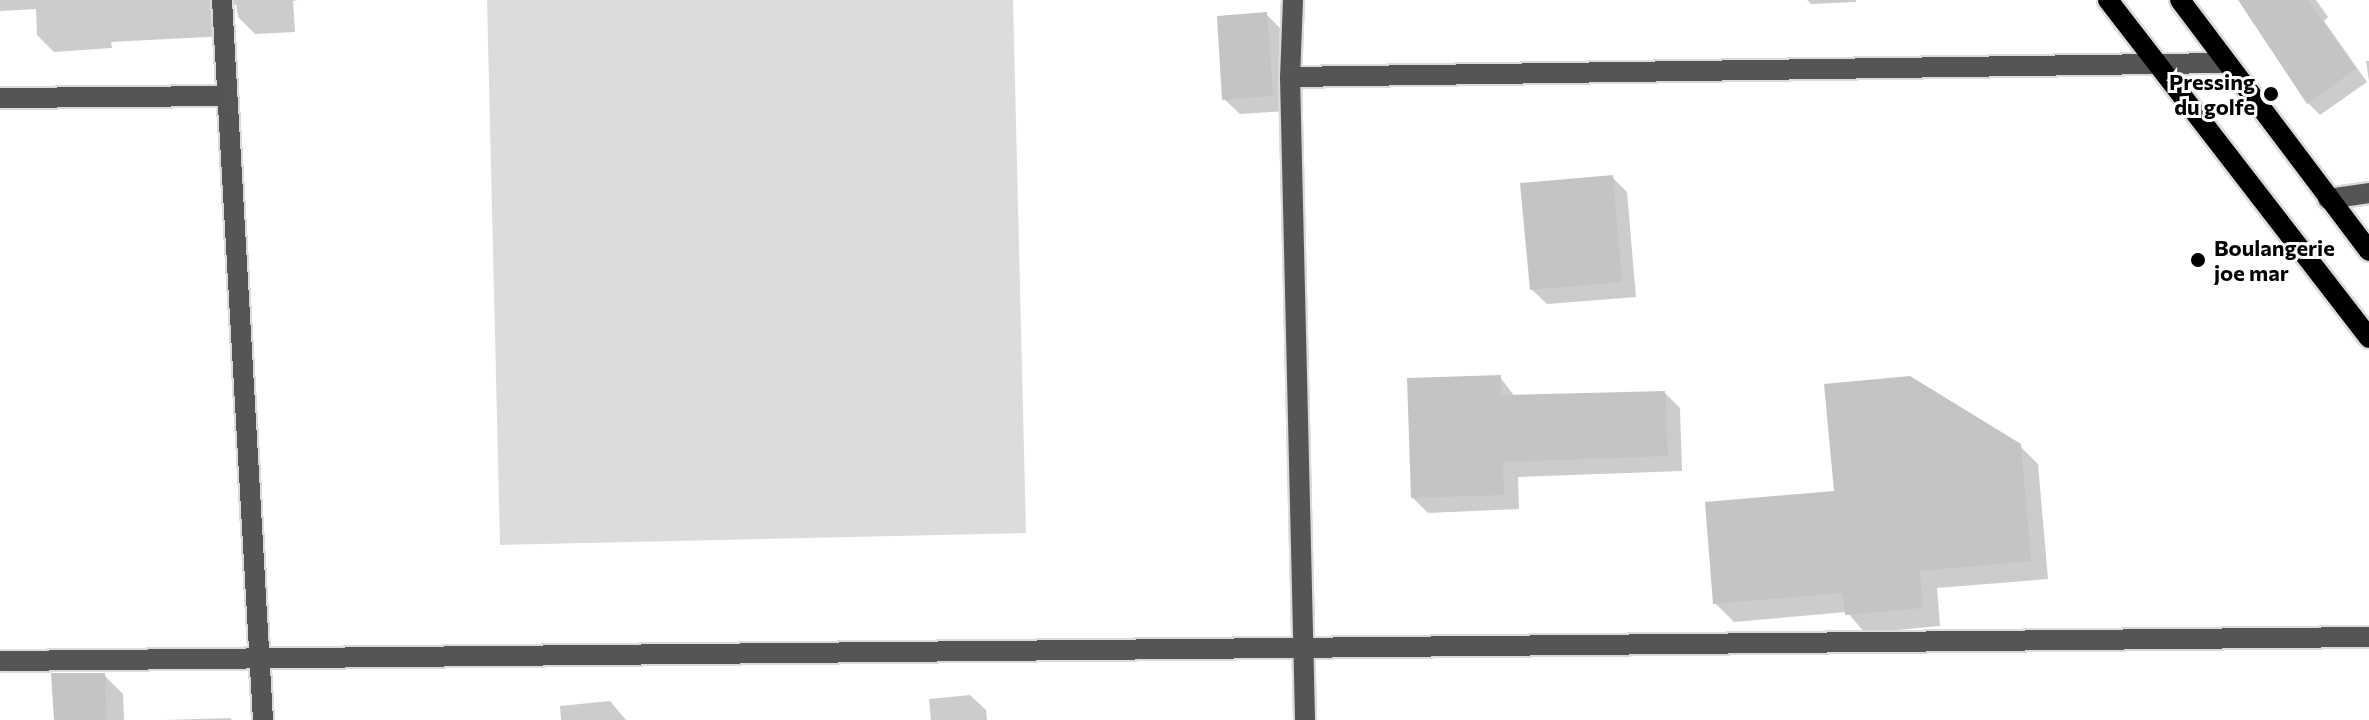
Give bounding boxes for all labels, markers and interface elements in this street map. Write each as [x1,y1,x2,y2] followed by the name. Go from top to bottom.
[2169,68,2255,120] place label: Pressing du golfe
[2262,85,2280,103] marker: Pressing du golfe
[2214,234,2335,286] place label: Boulangerie joe mar
[2189,251,2207,269] marker: Boulangerie joe mar

